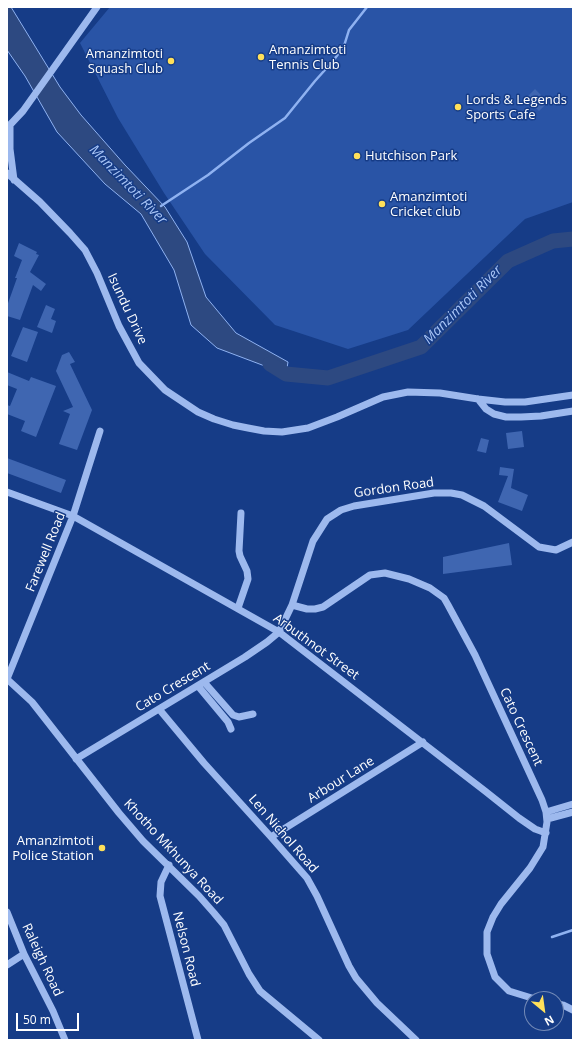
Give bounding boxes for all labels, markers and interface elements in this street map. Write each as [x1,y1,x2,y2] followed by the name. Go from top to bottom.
[269,42,346,73] place label: Amanzimtoti Tennis Club
[86,46,163,77] place label: Amanzimtoti Squash Club
[256,52,266,62] marker: Amanzimtoti Tennis Club
[166,56,176,66] marker: Amanzimtoti Squash Club
[466,92,567,123] place label: Lords & Legends Sports Cafe
[453,102,463,112] marker: Lords & Legends Sports Cafe
[86,142,170,228] water label: Manzimtoti River
[365,148,457,164] place label: Hutchison Park
[352,151,362,161] marker: Hutchison Park
[390,189,467,220] place label: Amanzimtoti Cricket club
[377,199,387,209] marker: Amanzimtoti Cricket club
[420,262,506,348] water label: Manzimtoti River
[104,271,150,347] street label: Isundu Drive
[353,475,435,501] street label: Gordon Road
[23,510,69,594] street label: Farewell Road
[270,611,362,683] street label: Arbuthnot Street
[133,659,213,715] street label: Cato Crescent
[496,685,546,769] street label: Cato Crescent
[305,753,377,807] street label: Arbour Lane
[245,792,321,876] street label: Len Nichol Road
[120,796,226,908] street label: Khotho Mkhunya Road
[12,833,94,864] place label: Amanzimtoti Police Station
[97,843,107,853] marker: Amanzimtoti Police Station
[169,910,203,988] street label: Nelson Road
[18,921,66,999] street label: Raleigh Road
[524,991,564,1031] north arrow
[18,1005,81,1031] scale bar
[23,1011,51,1028] text: 50 m
[542,1012,557,1030] text: N

